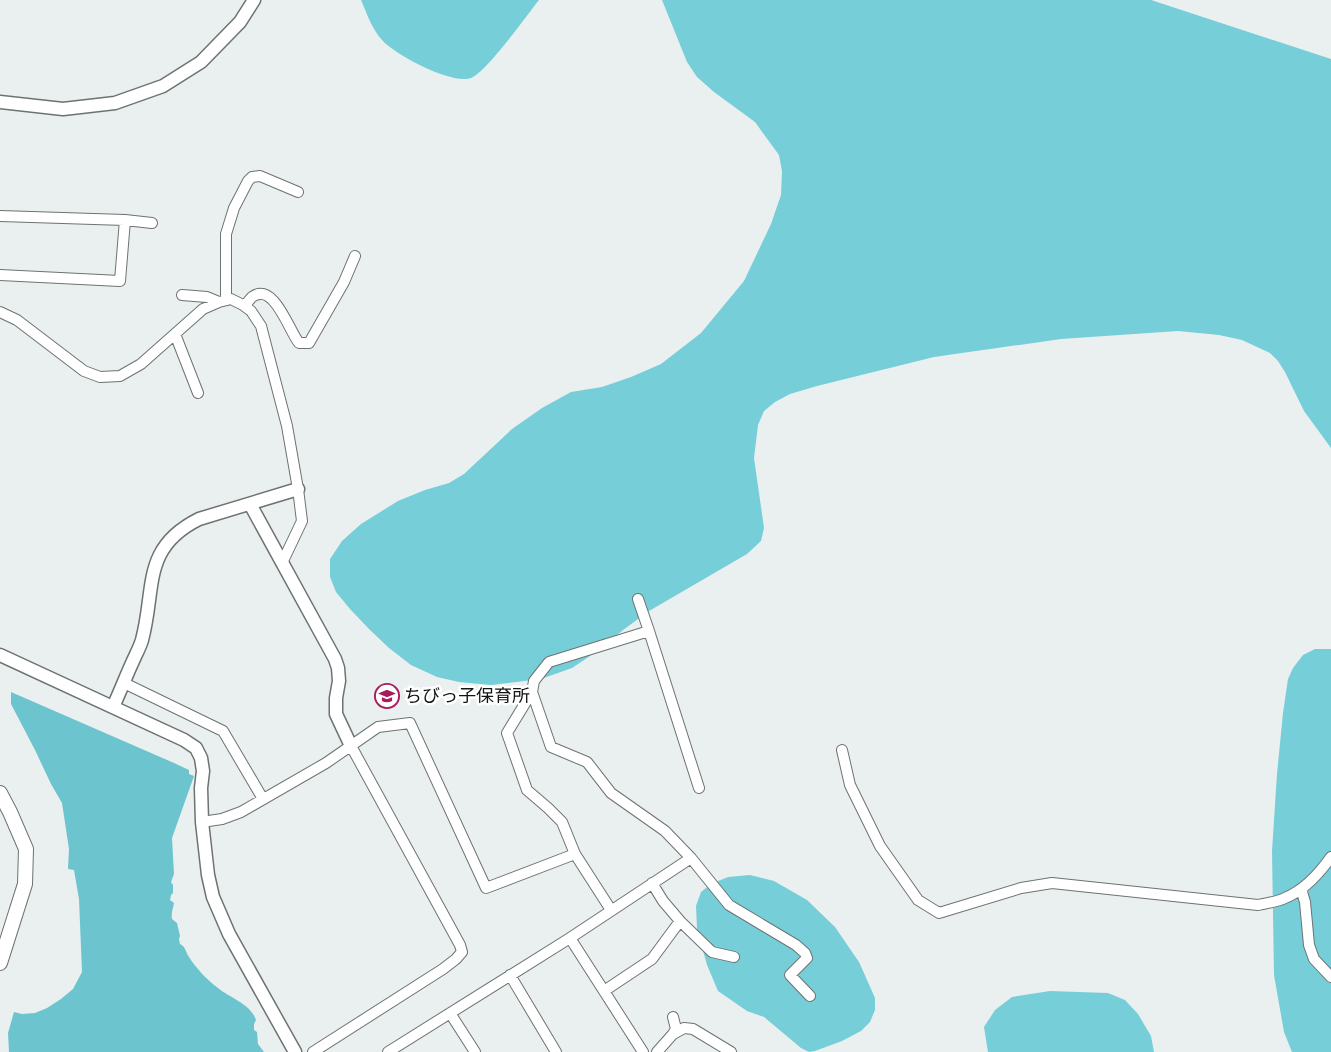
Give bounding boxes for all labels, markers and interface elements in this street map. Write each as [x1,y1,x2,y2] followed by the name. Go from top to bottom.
[374,683,400,709] school or university icon: ちびっ子保育所
[404,685,530,706] place label: ちびっ子保育所

